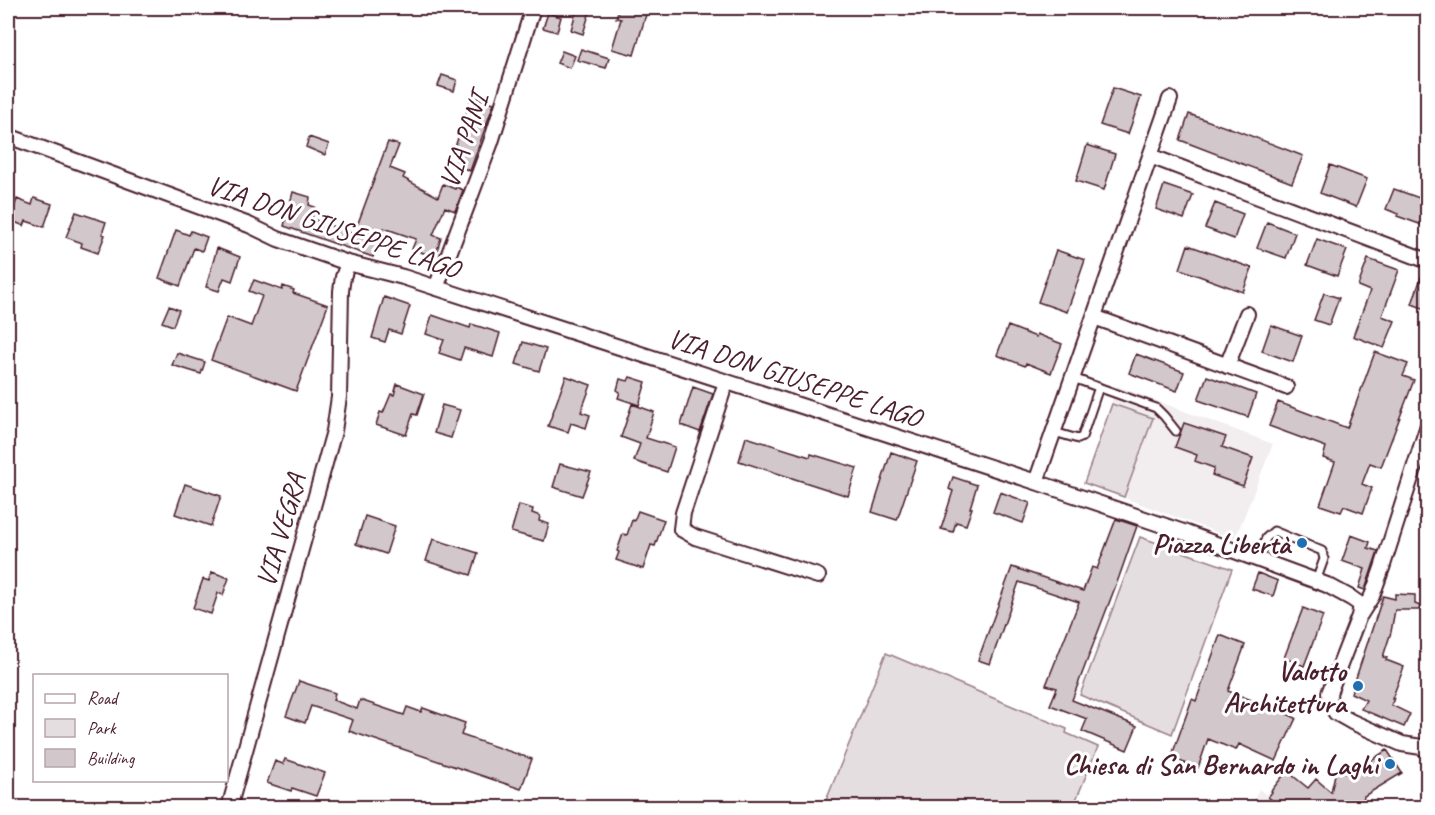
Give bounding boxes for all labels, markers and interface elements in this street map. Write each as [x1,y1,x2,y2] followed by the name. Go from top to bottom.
[431,83,498,192] street label: VIA PANI
[203,167,467,287] street label: VIA DON GIUSEPPE LAGO
[664,320,929,436] street label: VIA DON GIUSEPPE LAGO
[248,468,314,591] street label: VIA VEGRA
[1152,526,1293,561] place label: Piazza Libertà
[1295,536,1309,550] marker: Piazza Libertà
[1223,653,1349,720] place label: Valotto Architettura
[33,674,228,782] legend
[1351,679,1365,693] marker: Valotto Architettura
[87,687,120,709] text: Road
[87,717,117,739] text: Park
[87,747,136,769] text: Building
[1064,747,1382,782] place label: Chiesa di San Bernardo in Laghi
[1383,757,1397,771] marker: Chiesa di San Bernardo in Laghi

